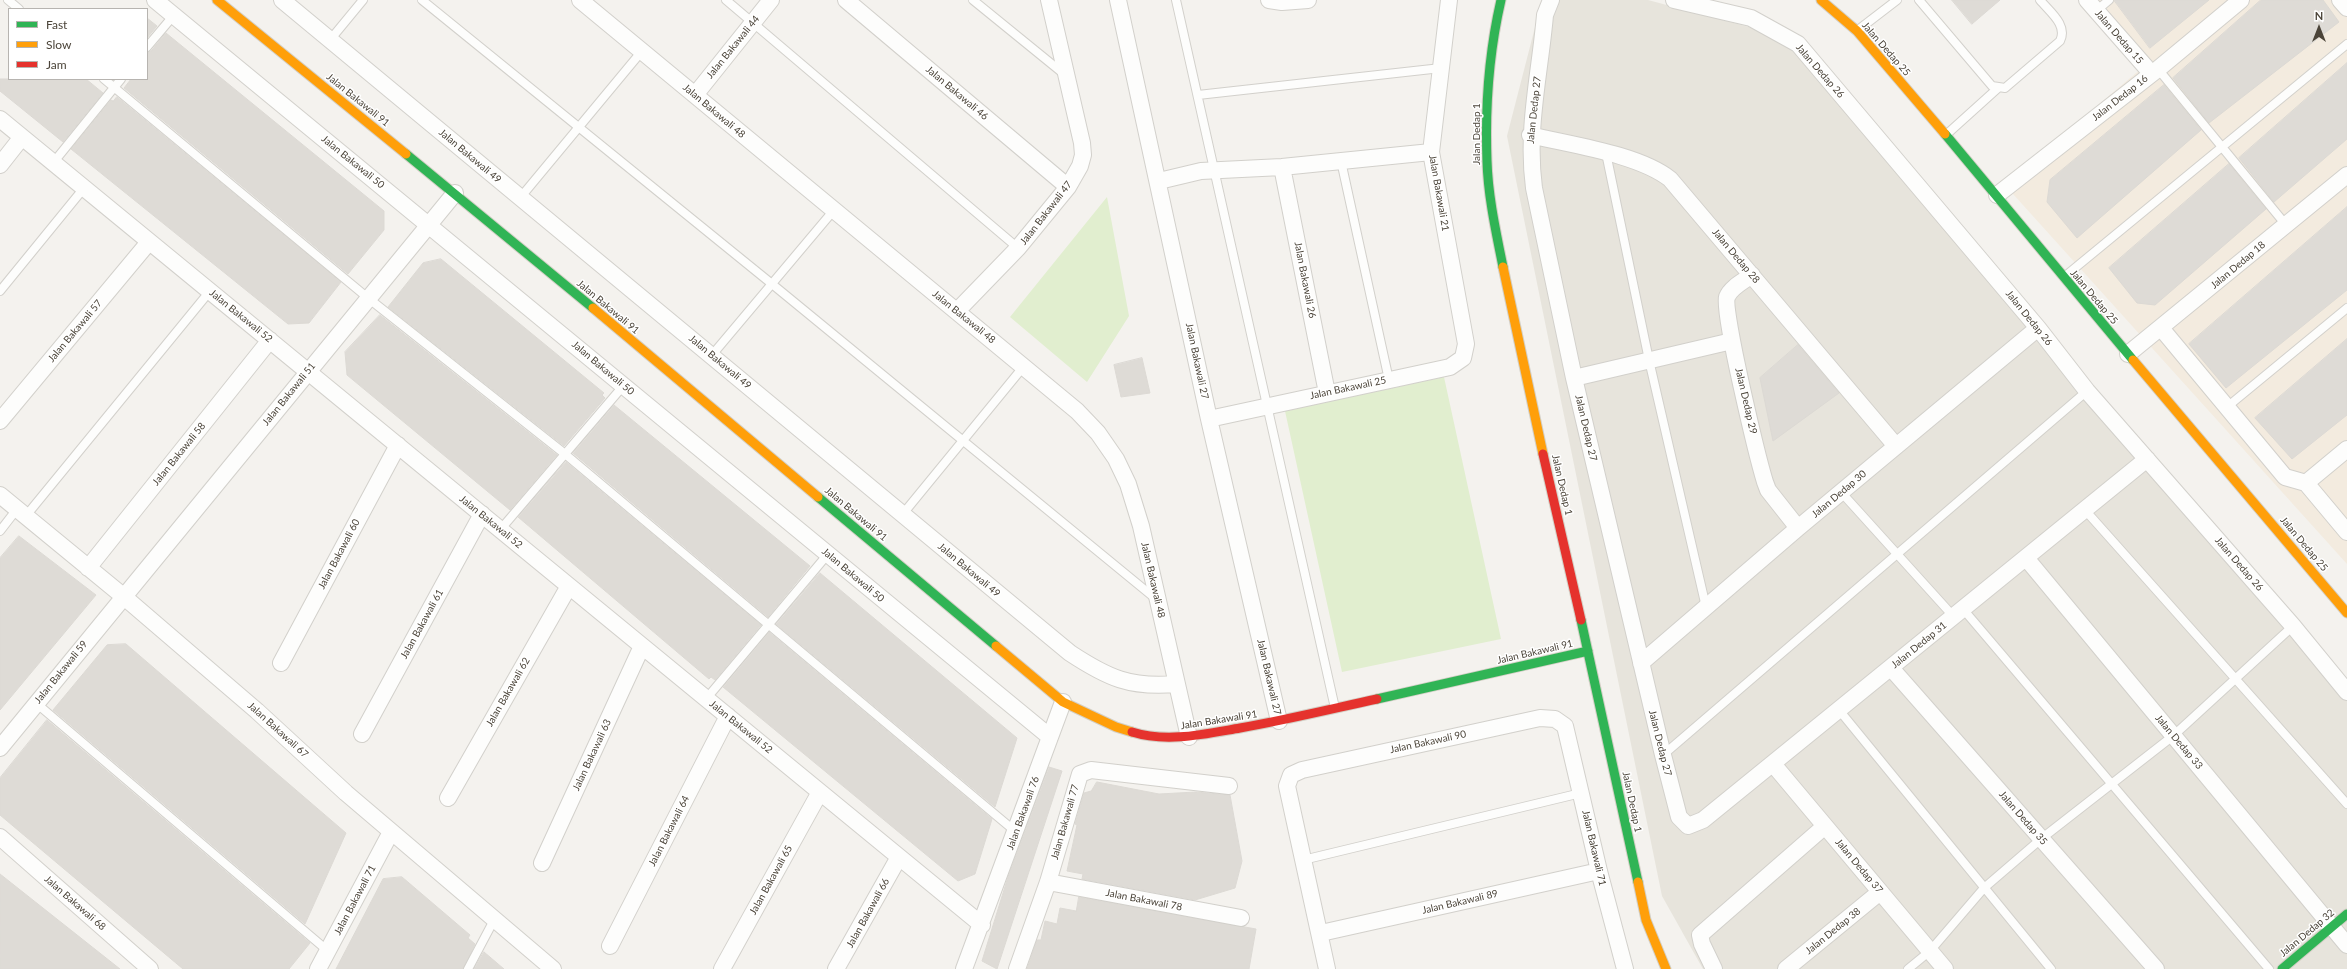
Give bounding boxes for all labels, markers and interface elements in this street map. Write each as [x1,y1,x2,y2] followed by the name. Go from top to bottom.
[8,8,148,80] legend
[2092,8,2146,66] street label: Jalan Dedap 15
[2299,8,2339,48] north arrow
[2315,9,2323,22] text: N
[704,13,762,81] street label: Jalan Bakawali 44
[46,17,67,32] text: Fast
[1859,20,1913,78] street label: Jalan Dedap 25
[46,37,71,52] text: Slow
[1793,42,1847,100] street label: Jalan Dedap 26
[46,57,67,72] text: Jam
[923,63,991,123] street label: Jalan Bakawali 46
[324,71,392,129] street label: Jalan Bakawali 91
[2090,72,2150,124] street label: Jalan Dedap 16
[1524,76,1544,144] street label: Jalan Dedap 27
[680,81,748,141] street label: Jalan Bakawali 48
[1471,103,1483,165] street label: Jalan Dedap 1
[436,126,504,186] street label: Jalan Bakawali 49
[319,133,387,191] street label: Jalan Bakawali 50
[1426,154,1452,232] street label: Jalan Bakawali 21
[1017,179,1075,247] street label: Jalan Bakawali 47
[1710,226,1762,286] street label: Jalan Dedap 28
[2208,239,2268,291] street label: Jalan Dedap 18
[1292,241,1318,319] street label: Jalan Bakawali 26
[2068,267,2120,327] street label: Jalan Dedap 25
[574,277,642,337] street label: Jalan Bakawali 91
[207,287,275,345] street label: Jalan Bakawali 52
[930,288,998,346] street label: Jalan Bakawali 48
[2003,288,2055,348] street label: Jalan Dedap 26
[45,297,105,365] street label: Jalan Bakawali 57
[1183,322,1211,400] street label: Jalan Bakawali 27
[686,332,754,392] street label: Jalan Bakawali 49
[569,338,637,398] street label: Jalan Bakawali 50
[260,360,318,428] street label: Jalan Bakawali 51
[1733,367,1759,435] street label: Jalan Dedap 29
[1309,374,1387,402] street label: Jalan Bakawali 25
[1573,394,1599,462] street label: Jalan Dedap 27
[150,420,208,488] street label: Jalan Bakawali 58
[1549,454,1575,516] street label: Jalan Dedap 1
[1809,468,1869,520] street label: Jalan Dedap 30
[822,484,890,544] street label: Jalan Bakawali 91
[457,493,525,551] street label: Jalan Bakawali 52
[2278,514,2330,574] street label: Jalan Dedap 25
[316,517,362,591] street label: Jalan Bakawali 60
[2212,535,2266,593] street label: Jalan Dedap 26
[935,540,1003,600] street label: Jalan Bakawali 49
[1138,541,1168,619] street label: Jalan Bakawali 48
[819,545,887,605] street label: Jalan Bakawali 50
[398,587,446,661] street label: Jalan Bakawali 61
[1889,619,1949,671] street label: Jalan Dedap 31
[1496,637,1574,667] street label: Jalan Bakawali 91
[32,638,90,706] street label: Jalan Bakawali 59
[1254,638,1284,716] street label: Jalan Bakawali 27
[483,655,533,729] street label: Jalan Bakawali 62
[707,698,775,756] street label: Jalan Bakawali 52
[245,700,311,760] street label: Jalan Bakawali 67
[1180,708,1258,732] street label: Jalan Bakawali 91
[1646,709,1674,777] street label: Jalan Dedap 27
[2153,712,2205,772] street label: Jalan Dedap 33
[570,717,614,793] street label: Jalan Bakawali 63
[1389,728,1467,756] street label: Jalan Bakawali 90
[1620,771,1644,833] street label: Jalan Dedap 1
[1004,775,1042,851] street label: Jalan Bakawali 76
[1049,783,1081,861] street label: Jalan Bakawali 77
[1996,789,2050,847] street label: Jalan Dedap 35
[646,794,692,868] street label: Jalan Bakawali 64
[1579,809,1609,887] street label: Jalan Bakawali 71
[1833,836,1885,896] street label: Jalan Dedap 37
[747,843,795,917] street label: Jalan Bakawali 65
[332,863,378,937] street label: Jalan Bakawali 71
[42,873,108,933] street label: Jalan Bakawali 68
[844,876,892,950] street label: Jalan Bakawali 66
[1105,887,1183,913] street label: Jalan Bakawali 78
[1421,887,1499,917] street label: Jalan Bakawali 89
[1803,905,1863,957] street label: Jalan Dedap 38
[2277,907,2337,959] street label: Jalan Dedap 32

